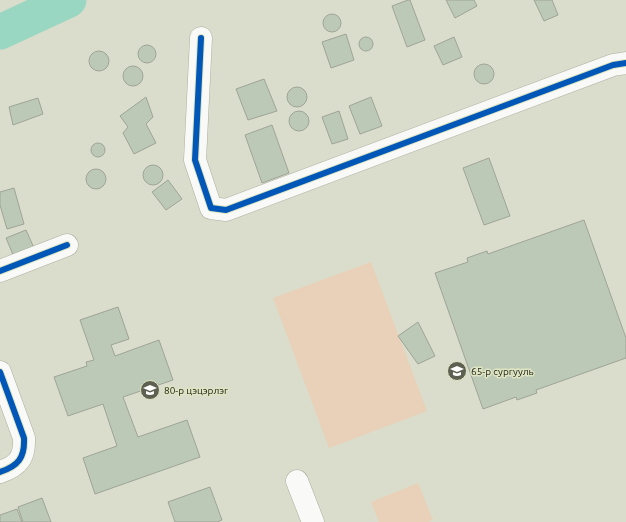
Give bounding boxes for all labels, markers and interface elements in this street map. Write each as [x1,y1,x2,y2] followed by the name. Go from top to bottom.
[446,360,468,382] school or university icon: 65-р сургууль
[471,366,534,377] place label: 65-р сургууль
[139,379,161,401] school or university icon: 80-р цэцэрлэг
[164,385,228,396] place label: 80-р цэцэрлэг

